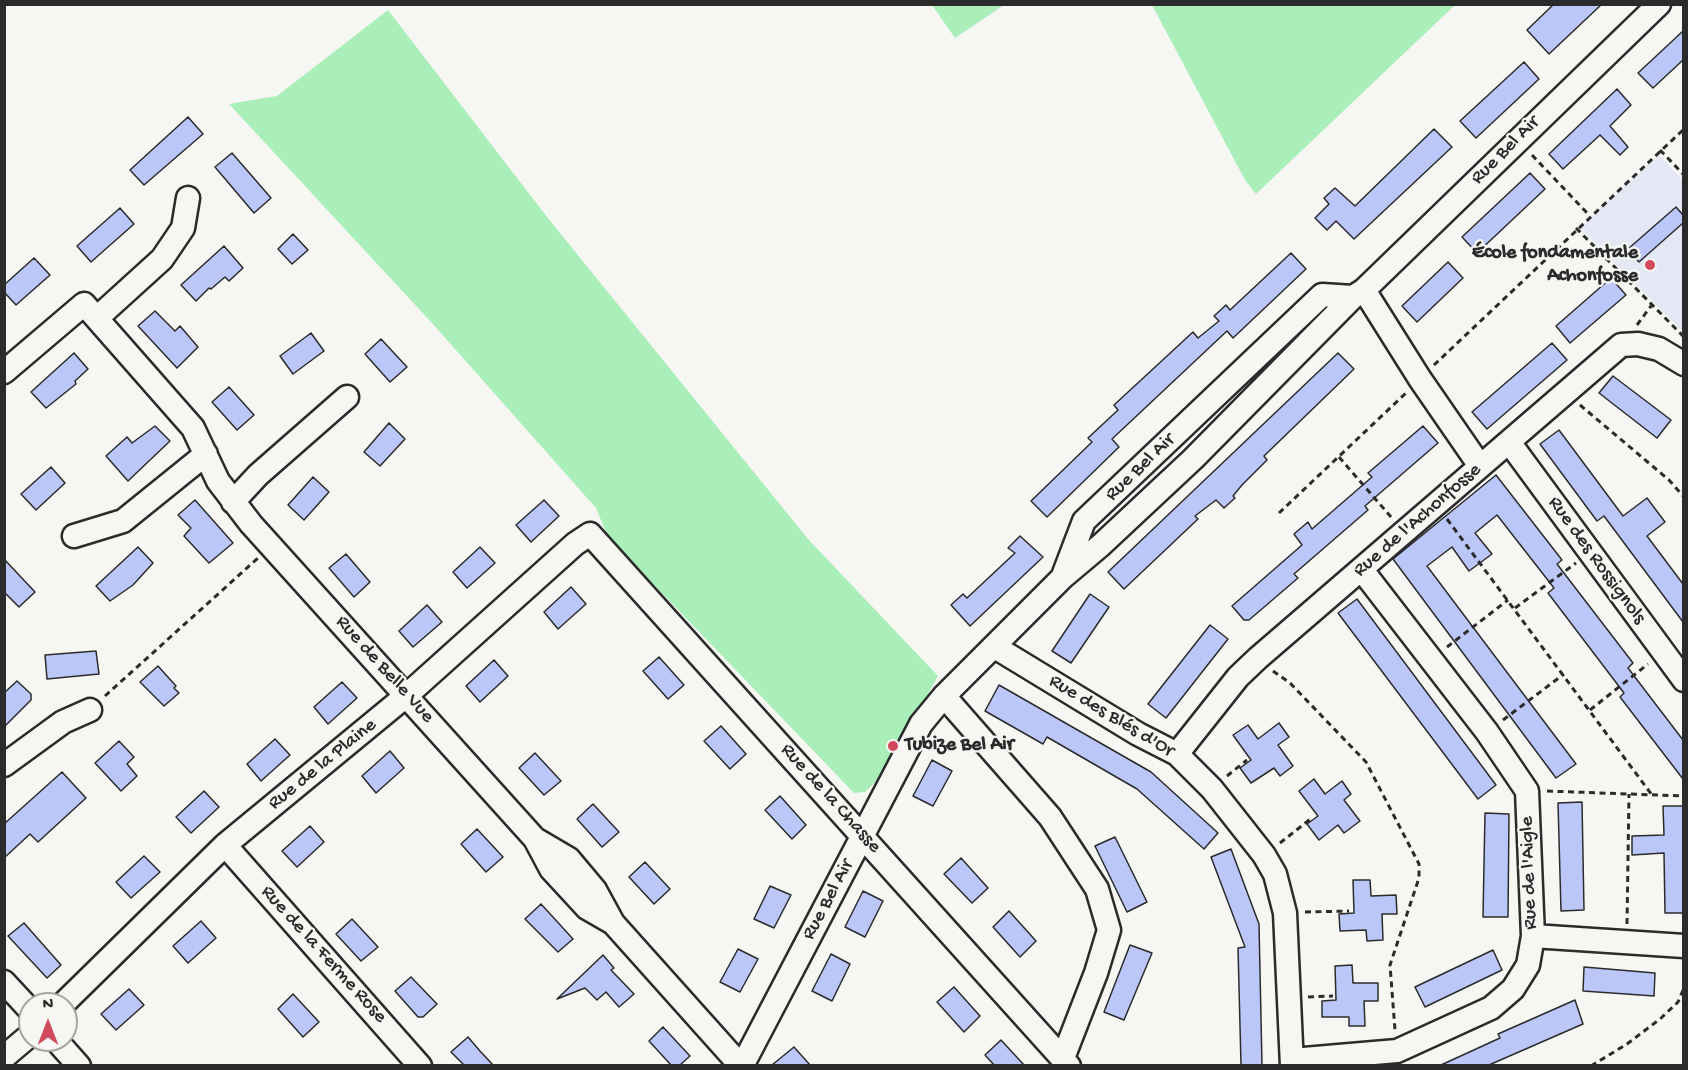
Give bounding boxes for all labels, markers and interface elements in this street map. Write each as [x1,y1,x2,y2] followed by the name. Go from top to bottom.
[1466,111,1546,191] street label: Rue Bel Air
[1472,242,1638,289] place label: École fondamentale Achonfosse
[1643,258,1657,272] marker: École fondamentale Achonfosse
[1101,429,1181,507] street label: Rue Bel Air
[1349,459,1487,583] street label: Rue de l'Achonfosse
[1542,492,1650,630] street label: Rue des Rossignols
[329,611,439,729] street label: Rue de Belle Vue
[1044,670,1178,764] street label: Rue des Blés d'Or
[264,714,382,816] street label: Rue de la Plaine
[905,734,1014,758] place label: Tubize Bel Air
[774,739,886,859] street label: Rue de la Chasse
[886,739,900,753] marker: Tubize Bel Air
[1516,816,1544,930] street label: Rue de l'Aigle
[798,856,860,944] street label: Rue Bel Air
[255,881,391,1029] street label: Rue de la Ferme Rose
[18,992,78,1052] north arrow
[43,996,53,1015] text: N

